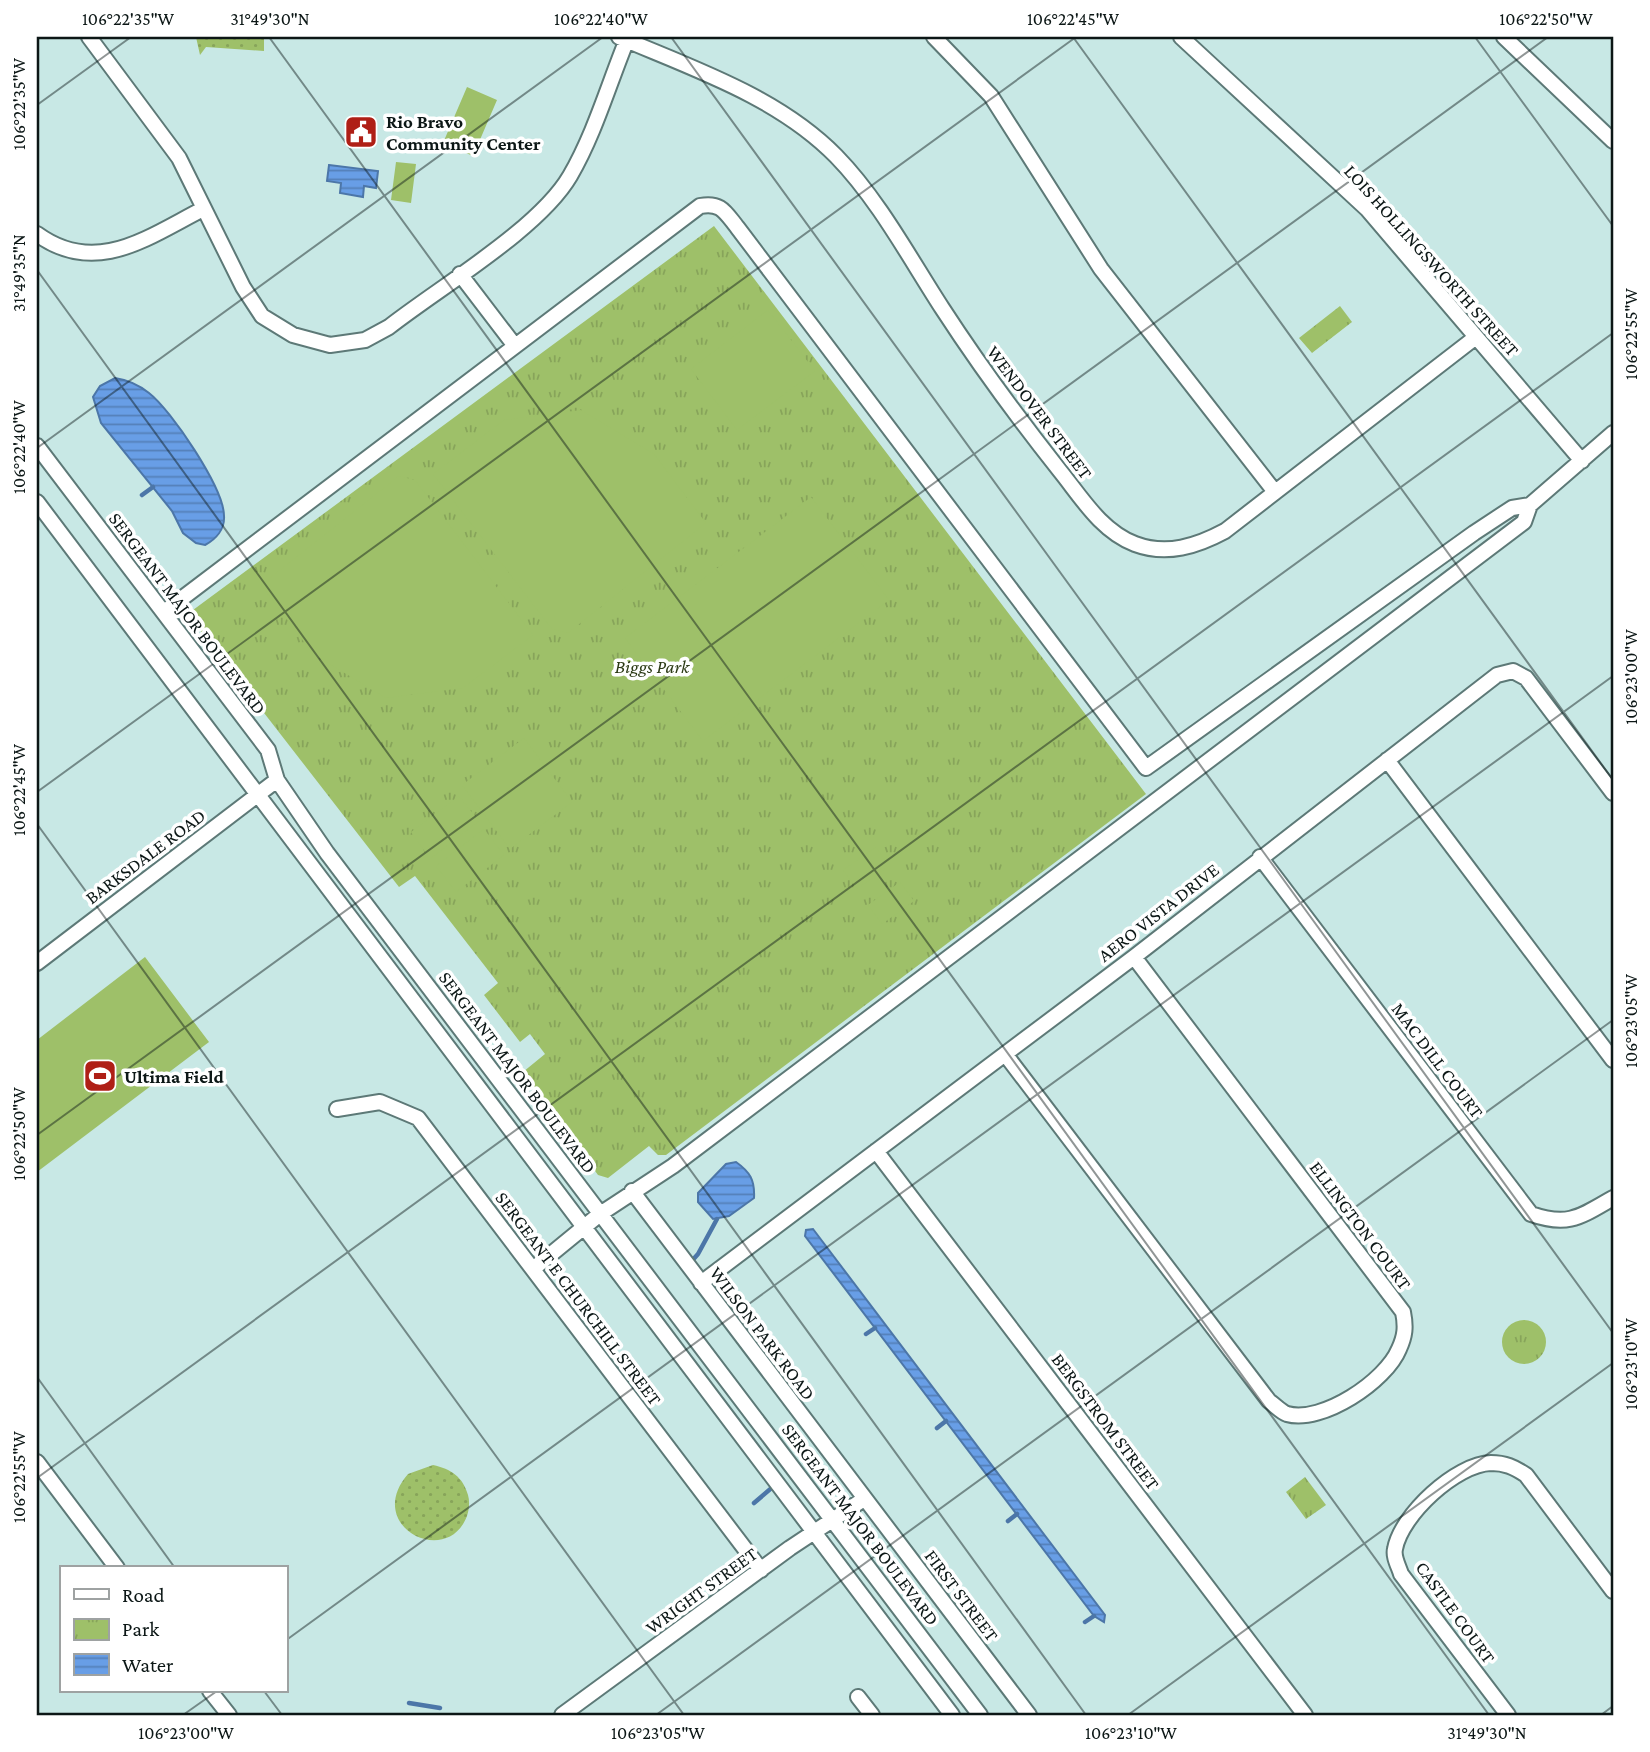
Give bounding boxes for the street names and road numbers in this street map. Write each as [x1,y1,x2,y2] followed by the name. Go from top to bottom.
[1340,160,1524,361] street label: LOIS HOLLINGSWORTH STREET
[983,342,1097,484] street label: WENDOVER STREET
[105,508,270,718] street label: SERGEANT MAJOR BOULEVARD
[81,805,209,908] street label: BARKSDALE ROAD
[1094,859,1223,966] street label: AERO VISTA DRIVE
[435,967,600,1177] street label: SERGEANT MAJOR BOULEVARD
[1387,999,1488,1123] street label: MAC DILL COURT
[1306,1157,1416,1294] street label: ELLINGTON COURT
[491,1187,666,1410] street label: SERGEANT E CHURCHILL STREET
[706,1263,820,1404] street label: WILSON PARK ROAD
[1047,1349,1164,1494] street label: BERGSTROM STREET
[778,1419,943,1629] street label: SERGEANT MAJOR BOULEVARD
[641,1543,762,1638] street label: WRIGHT STREET
[920,1546,1003,1646] street label: FIRST STREET
[1412,1557,1500,1668] street label: CASTLE COURT

